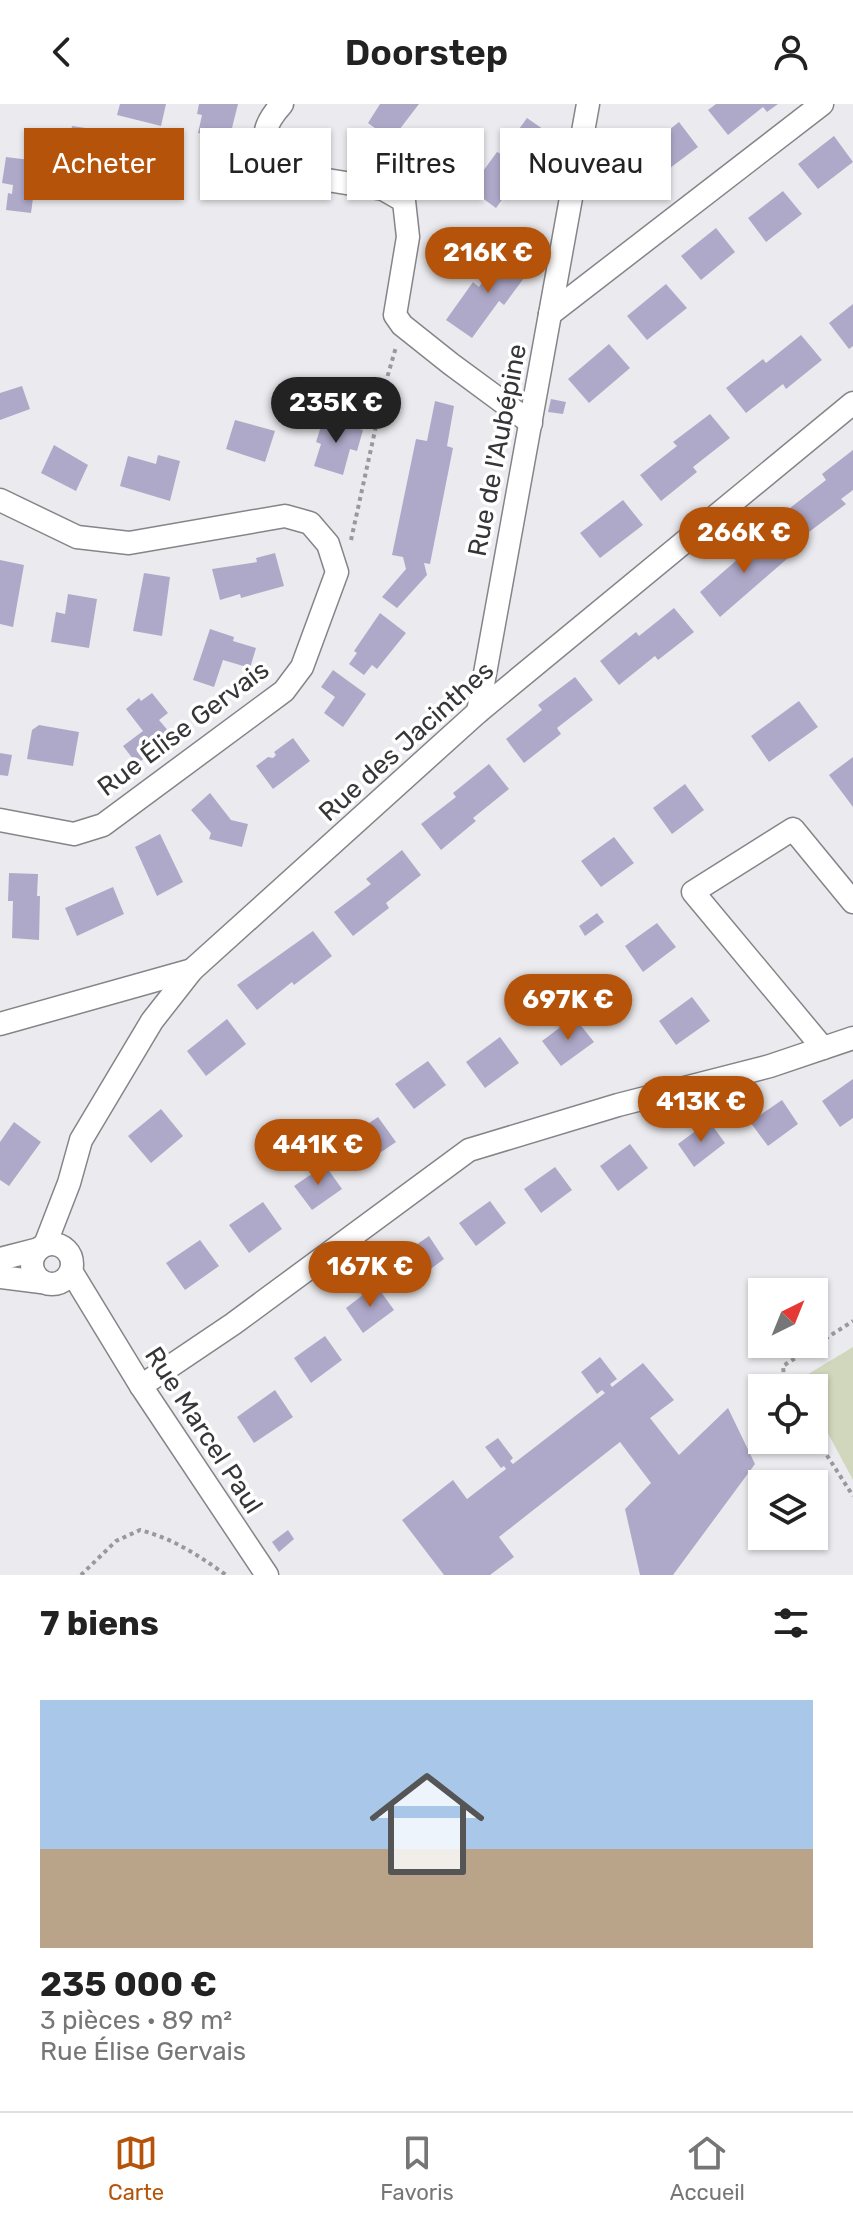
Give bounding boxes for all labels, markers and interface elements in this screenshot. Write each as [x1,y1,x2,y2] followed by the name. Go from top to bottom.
[40,30,84,74] icon: back
[769,30,813,74] icon: person
[345,31,508,74] text: Doorstep
[24,128,184,200] chip: Acheter
[200,128,331,200] chip: Louer
[347,128,484,200] chip: Filtres
[500,128,671,200] chip: Nouveau
[423,227,553,295] pin: 216K €
[443,237,533,268] text: 216K €
[462,341,533,559] street label: Rue de l'Aubépine
[271,377,401,445] pin: 235K €
[289,387,383,418] text: 235K €
[679,507,809,575] pin: 266K €
[697,517,791,548] text: 266K €
[92,654,275,803] street label: Rue Élise Gervais
[313,655,500,828] street label: Rue des Jacinthes
[503,974,633,1042] pin: 697K €
[522,984,614,1015] text: 697K €
[636,1076,766,1144] pin: 413K €
[656,1086,746,1117] text: 413K €
[253,1119,383,1187] pin: 441K €
[273,1129,363,1160] text: 441K €
[305,1241,435,1309] pin: 167K €
[327,1251,413,1282] text: 167K €
[748,1278,828,1358] north arrow
[748,1278,828,1550] map controls
[138,1341,269,1519] street label: Rue Marcel Paul
[748,1374,828,1454] button: locate
[748,1470,828,1550] button: layers
[769,1601,813,1645] icon: filters
[40,1603,159,1644] text: 7 biens
[355,1752,499,1896] icon: home
[40,1964,217,2005] text: 235 000 €
[40,2005,232,2036] text: 3 pièces · 89 m²
[40,2036,246,2067] text: Rue Élise Gervais
[108,2131,164,2206] tab: Carte
[380,2131,454,2206] tab: Favoris
[670,2131,745,2206] tab: Accueil

